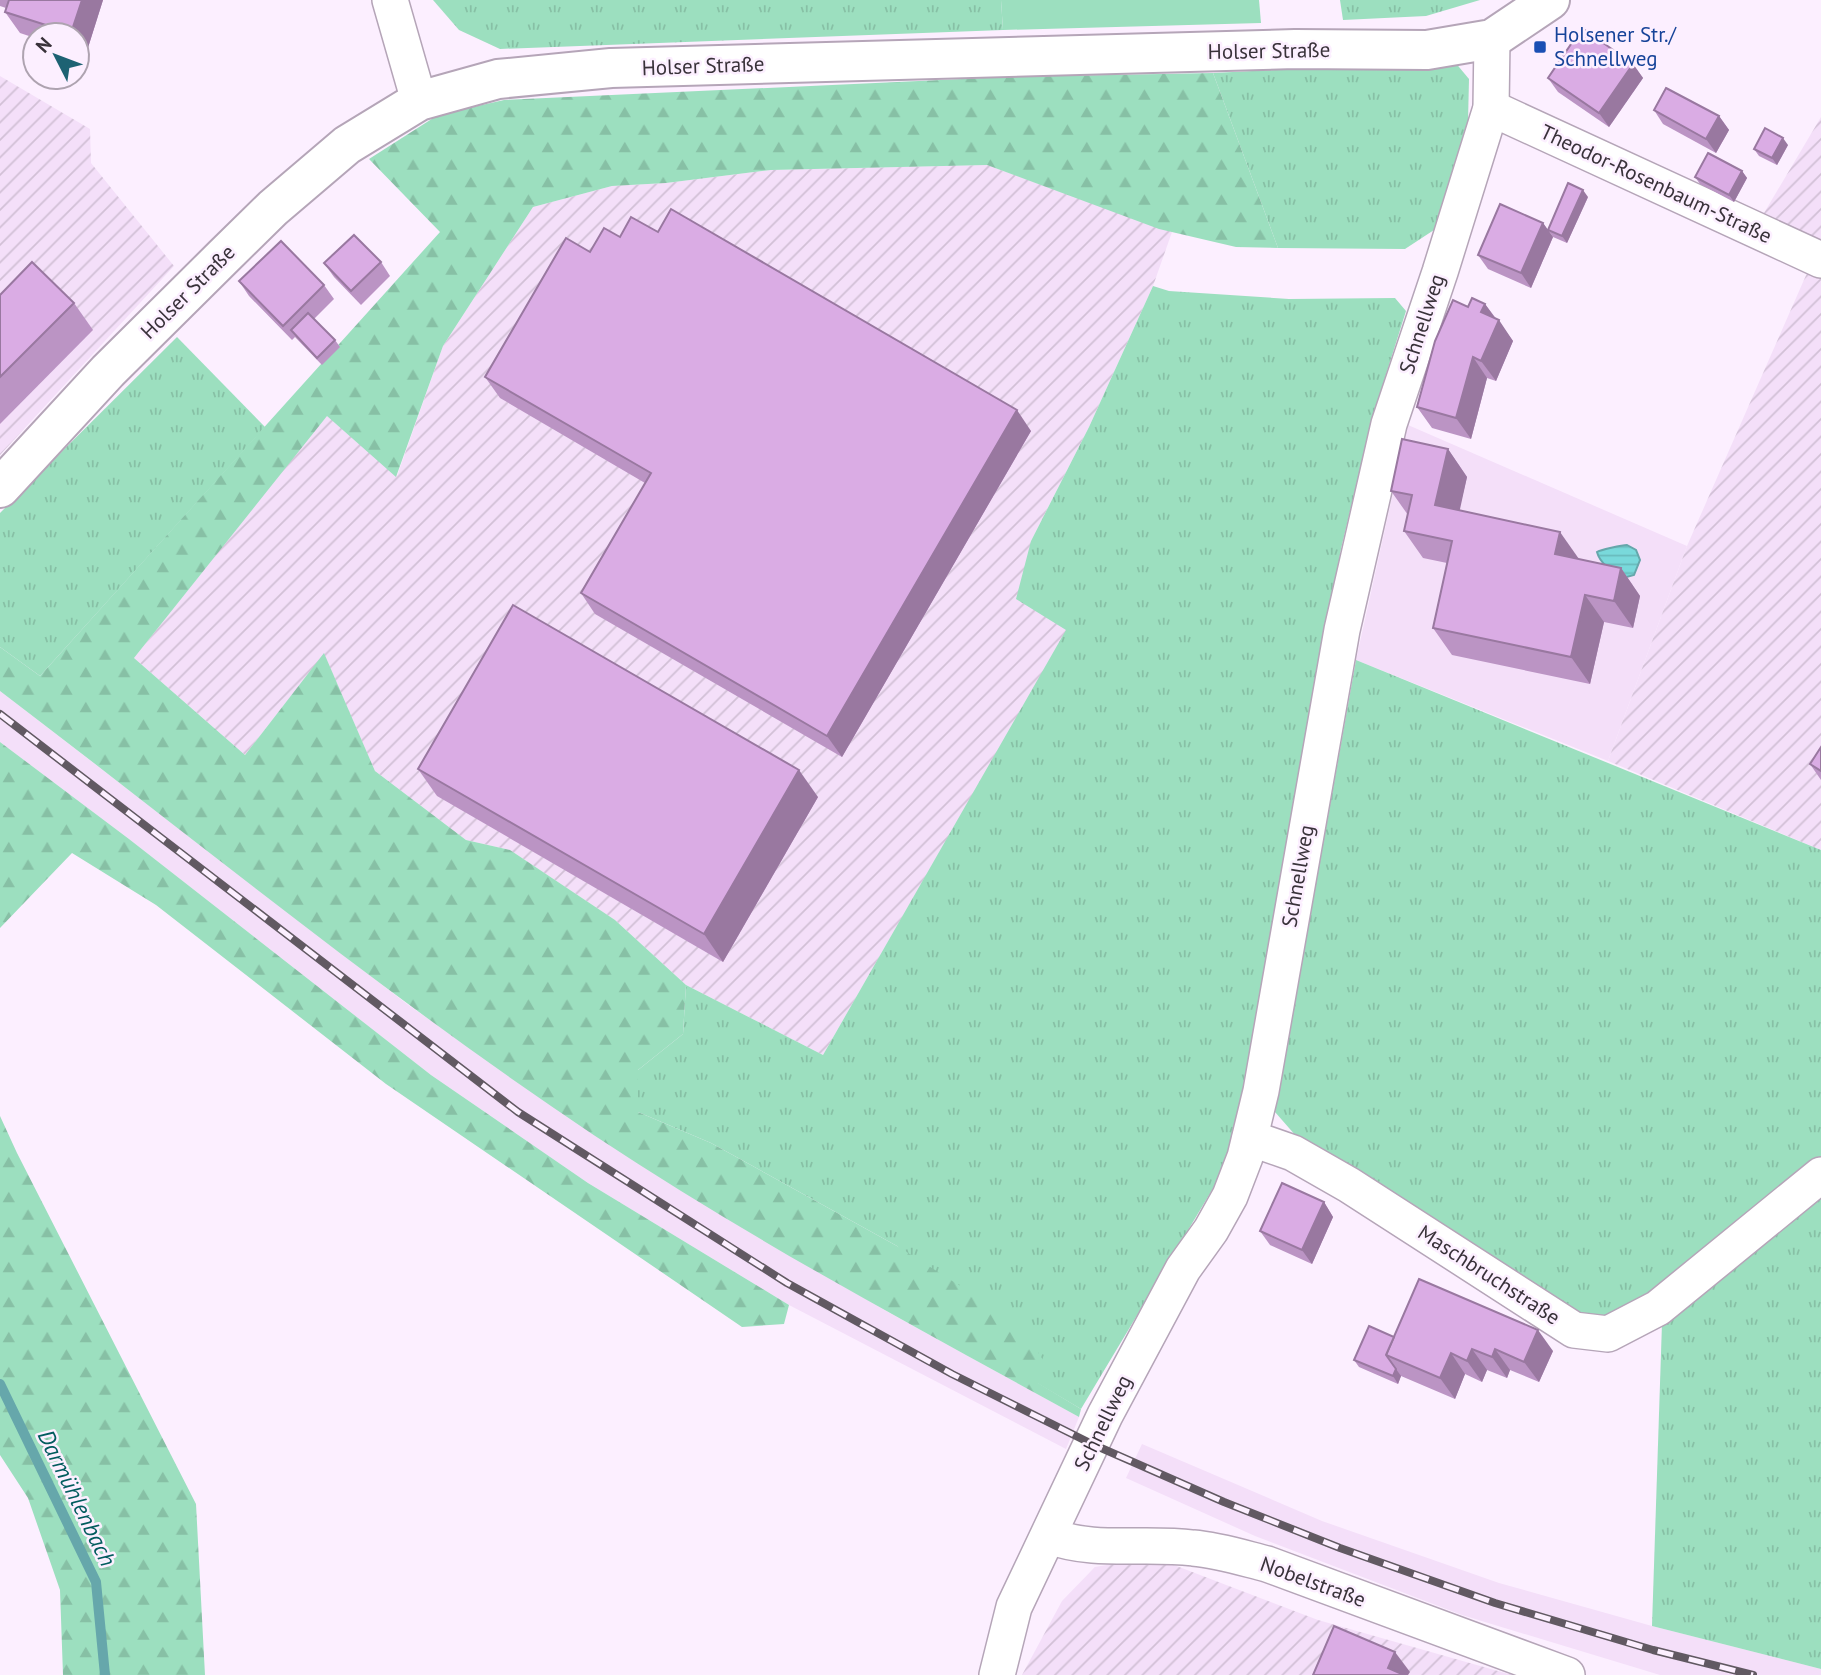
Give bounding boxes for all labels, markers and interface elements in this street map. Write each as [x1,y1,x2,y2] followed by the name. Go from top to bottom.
[21,21,91,91] north arrow
[1554,21,1678,72] place label: Holsener Str./ Schnellweg
[30,32,56,57] text: N
[1207,36,1331,65] street label: Holser Straße
[1532,39,1548,55] marker: Holsener Str./ Schnellweg
[641,50,765,81] street label: Holser Straße
[1536,118,1776,249] street label: Theodor-Rosenbaum-Straße
[135,239,241,345] street label: Holser Straße
[1393,270,1450,377] street label: Schnellweg
[1275,823,1320,929] street label: Schnellweg
[1413,1219,1565,1331] street label: Maschbruchstraße
[1068,1370,1137,1475] street label: Schnellweg
[32,1425,123,1571] water label: Darmühlenbach
[1257,1550,1370,1613] street label: Nobelstraße

